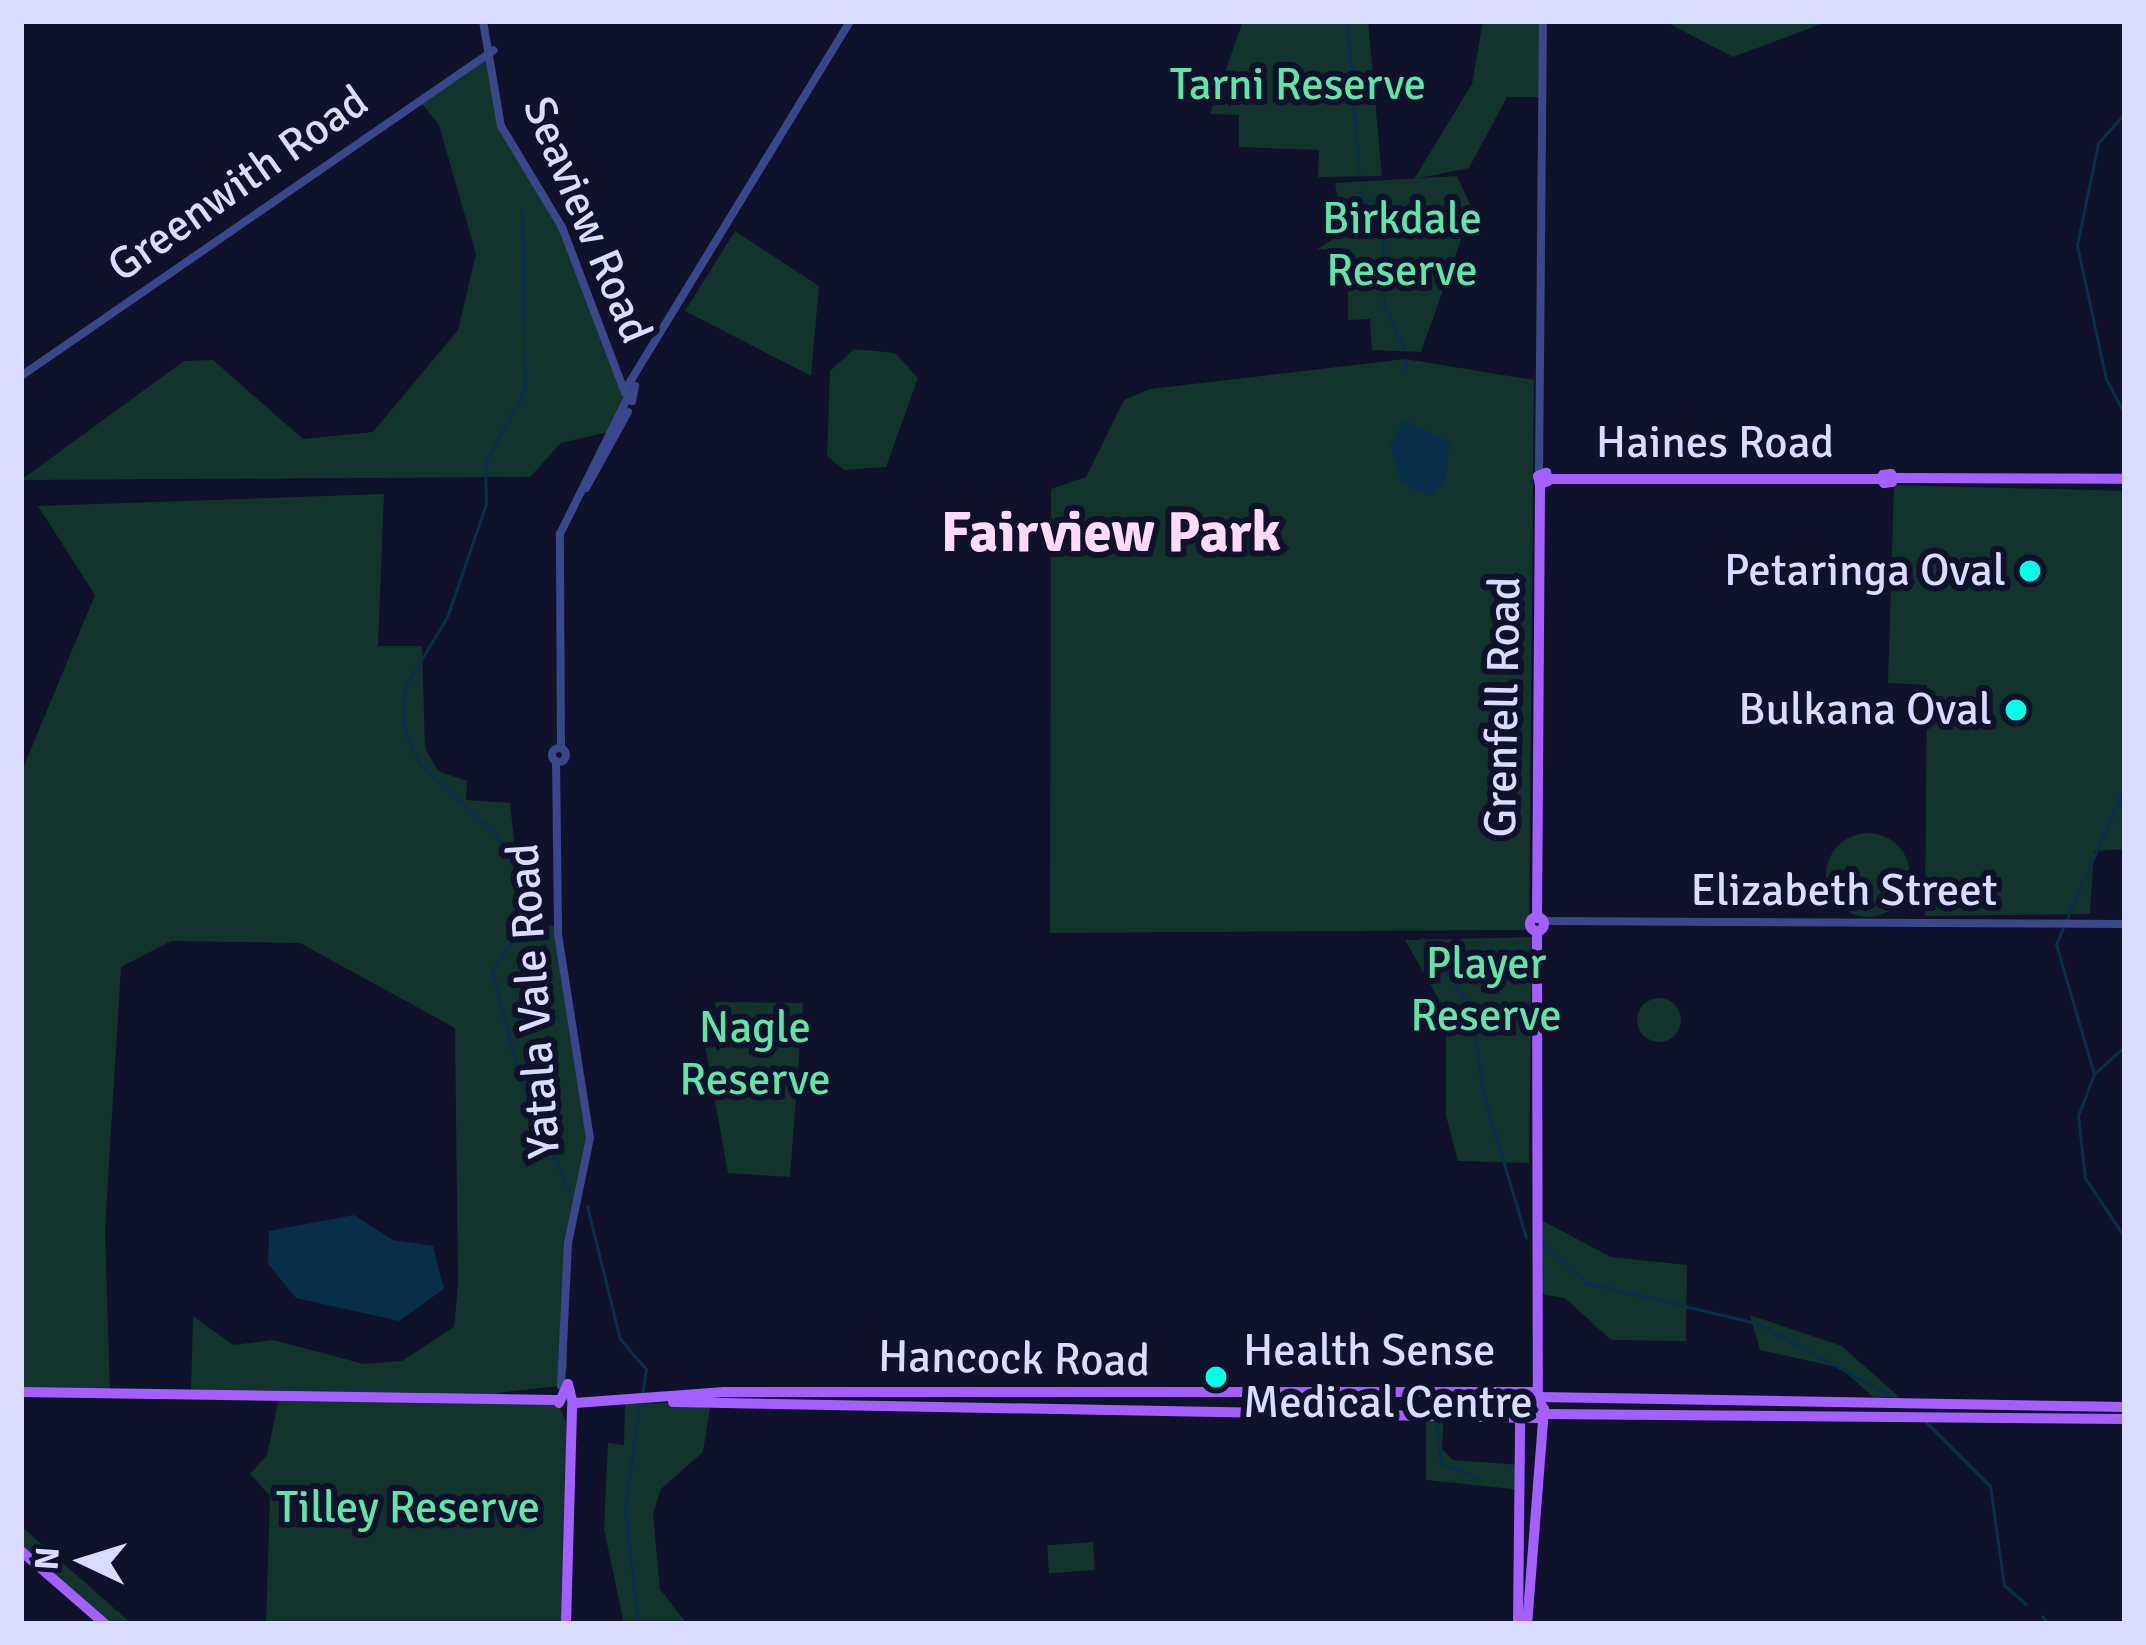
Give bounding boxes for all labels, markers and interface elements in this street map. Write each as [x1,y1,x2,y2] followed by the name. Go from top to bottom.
[1170,58,1426,112] park label: Tarni Reserve
[98,74,378,294] street label: Greenwith Road
[511,89,663,351] street label: Seaview Road
[1322,192,1482,298] park label: Birkdale Reserve
[1596,416,1834,470] street label: Haines Road
[941,499,1281,567] district label: Fairview Park
[1724,544,2006,598] place label: Petaringa Oval
[2017,558,2043,584] marker: Petaringa Oval
[1474,576,1532,838] street label: Grenfell Road
[1738,683,1992,737] place label: Bulkana Oval
[2003,697,2029,723] marker: Bulkana Oval
[496,842,572,1160] street label: Yatala Vale Road
[1690,864,1998,918] street label: Elizabeth Street
[1410,937,1562,1043] park label: Player Reserve
[679,1001,831,1107] park label: Nagle Reserve
[1243,1324,1533,1430] place label: Health Sense Medical Centre
[878,1330,1150,1388] street label: Hancock Road
[1200,1361,1232,1393] marker: Health Sense Medical Centre
[276,1481,540,1535] park label: Tilley Reserve
[24,1501,144,1621] north arrow
[26,1546,69,1571] text: N

